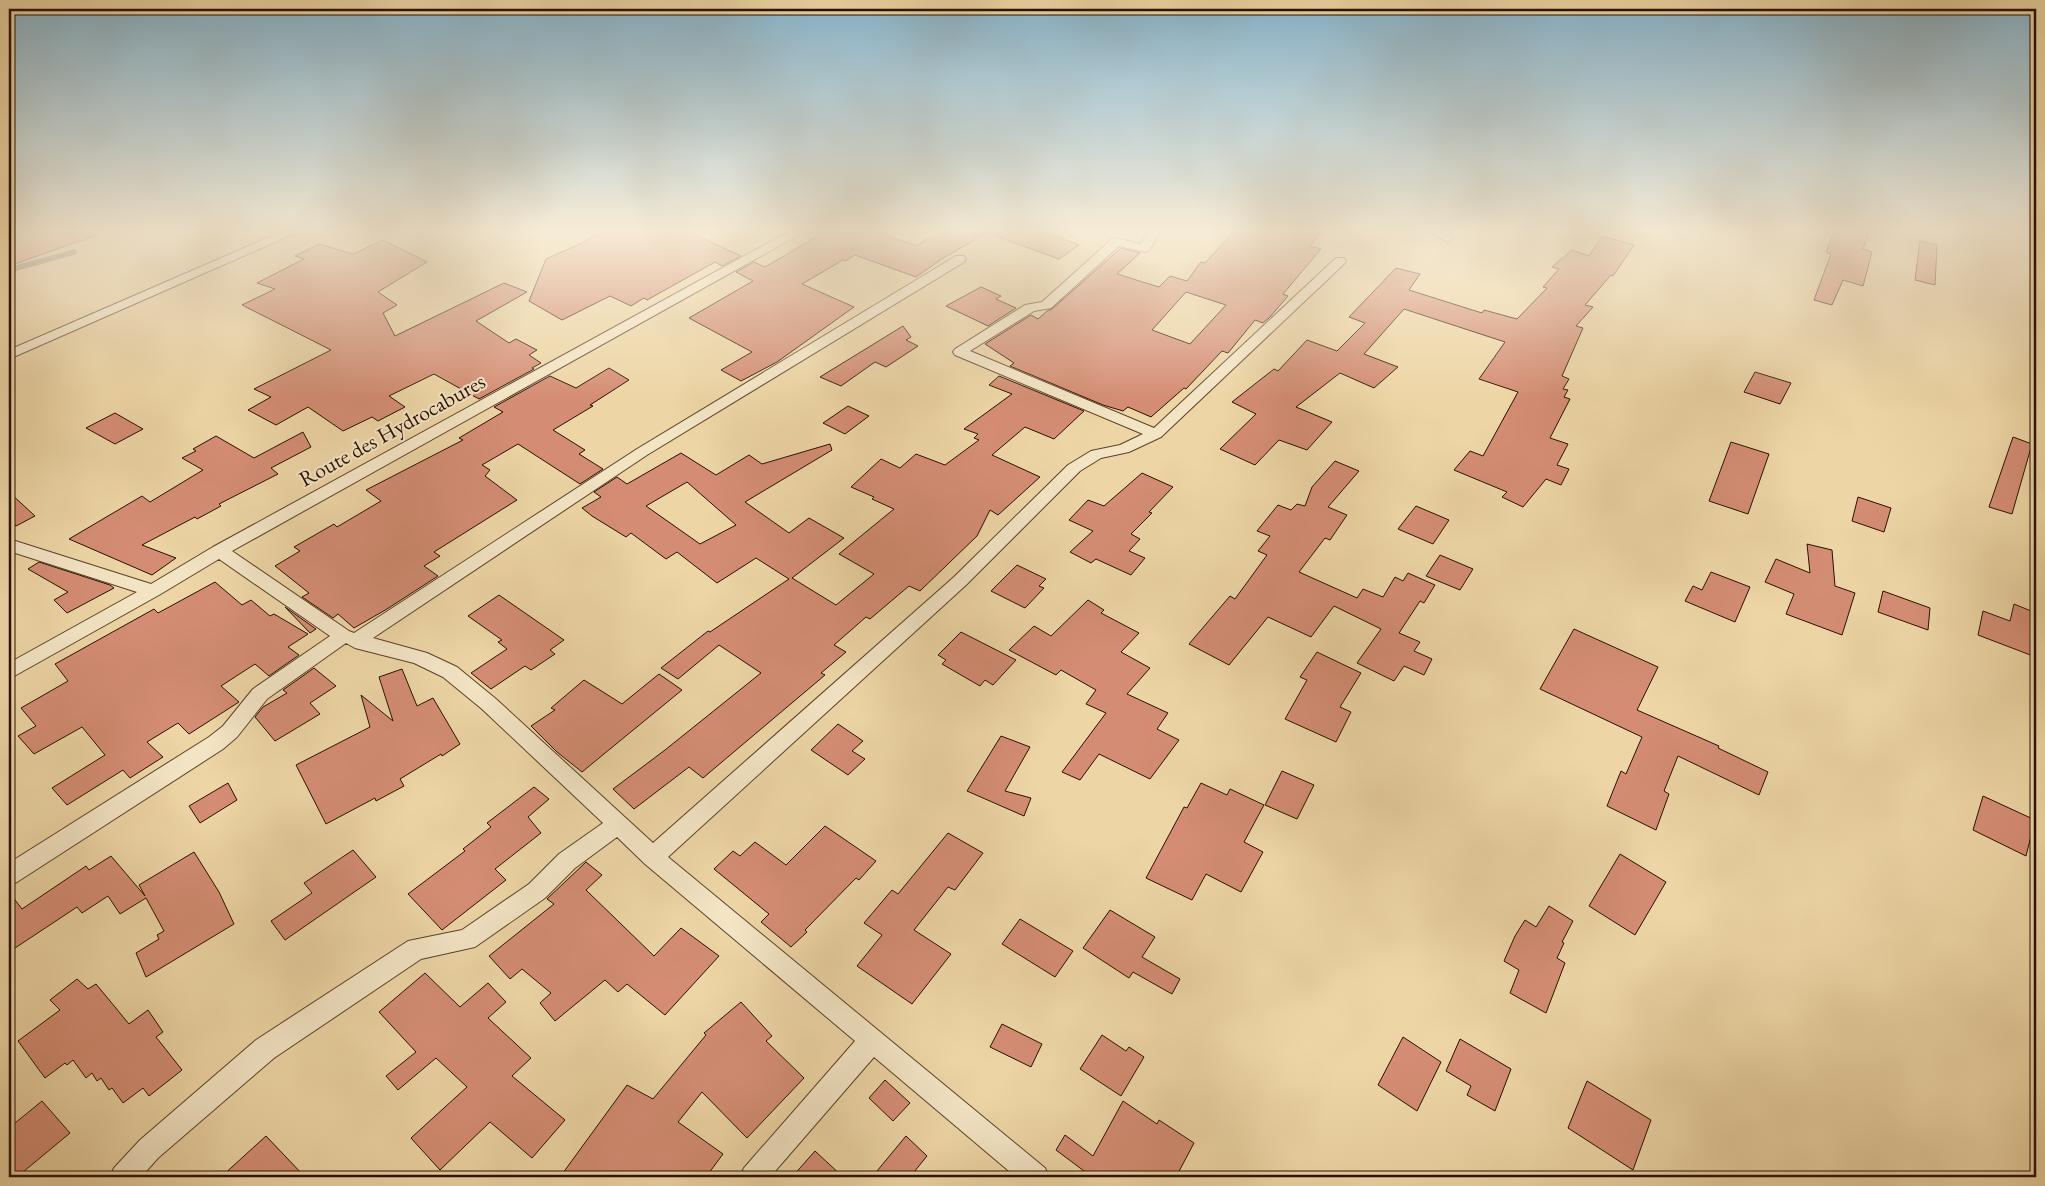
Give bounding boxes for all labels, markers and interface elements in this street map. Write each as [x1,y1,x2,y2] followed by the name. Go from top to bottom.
[294,367,490,493] street label: Route des Hydrocabures

